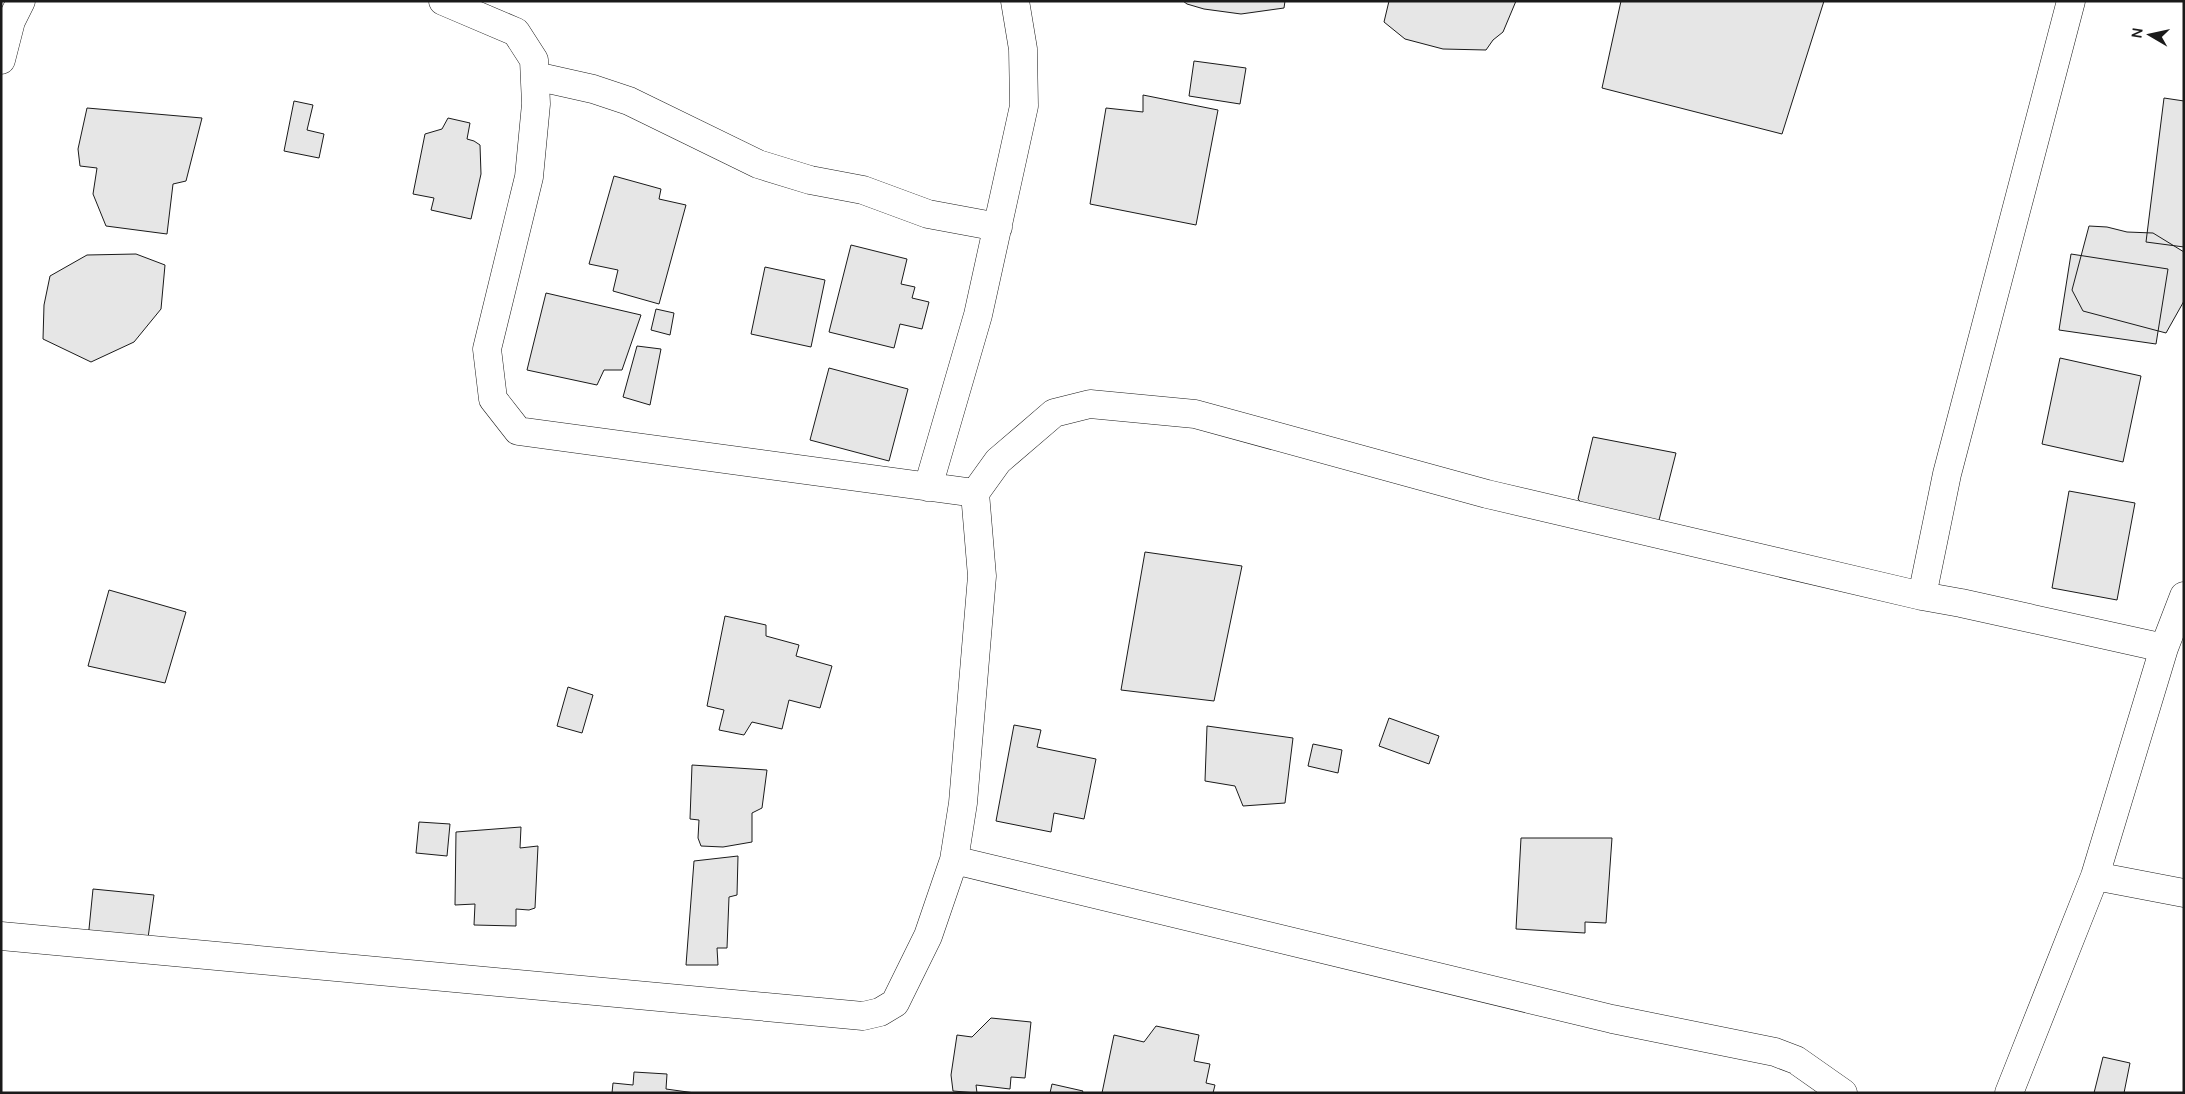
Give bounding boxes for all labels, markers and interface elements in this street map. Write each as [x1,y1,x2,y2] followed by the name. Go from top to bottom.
[2125,10,2175,60] north arrow
[2126,26,2147,39] text: N

